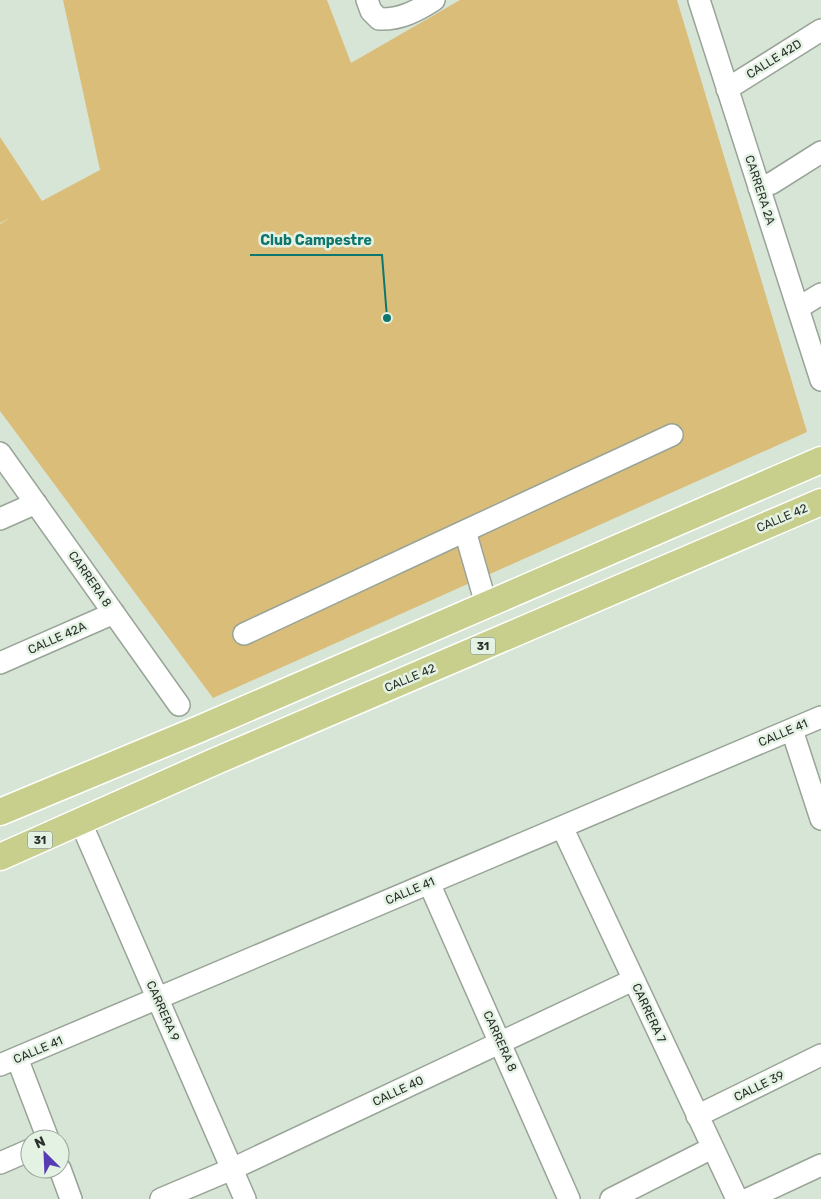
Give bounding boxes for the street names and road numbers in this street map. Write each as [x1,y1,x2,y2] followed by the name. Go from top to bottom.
[744,37,804,81] street label: CALLE 42D
[742,153,778,227] street label: CARRERA 2A
[754,501,810,535] street label: CALLE 42
[66,548,114,610] street label: CARRERA 8
[26,619,88,657] street label: CALLE 42A
[470,637,496,654] road number: 31
[382,661,438,695] street label: CALLE 42
[756,716,810,750] street label: CALLE 41
[28,832,52,848] road number: 31
[383,874,437,908] street label: CALLE 41
[143,979,183,1043] street label: CARRERA 9
[629,981,669,1045] street label: CARRERA 7
[480,1008,520,1074] street label: CARRERA 8
[11,1033,65,1067] street label: CALLE 41
[732,1068,786,1104] street label: CALLE 39
[370,1073,426,1109] street label: CALLE 40

